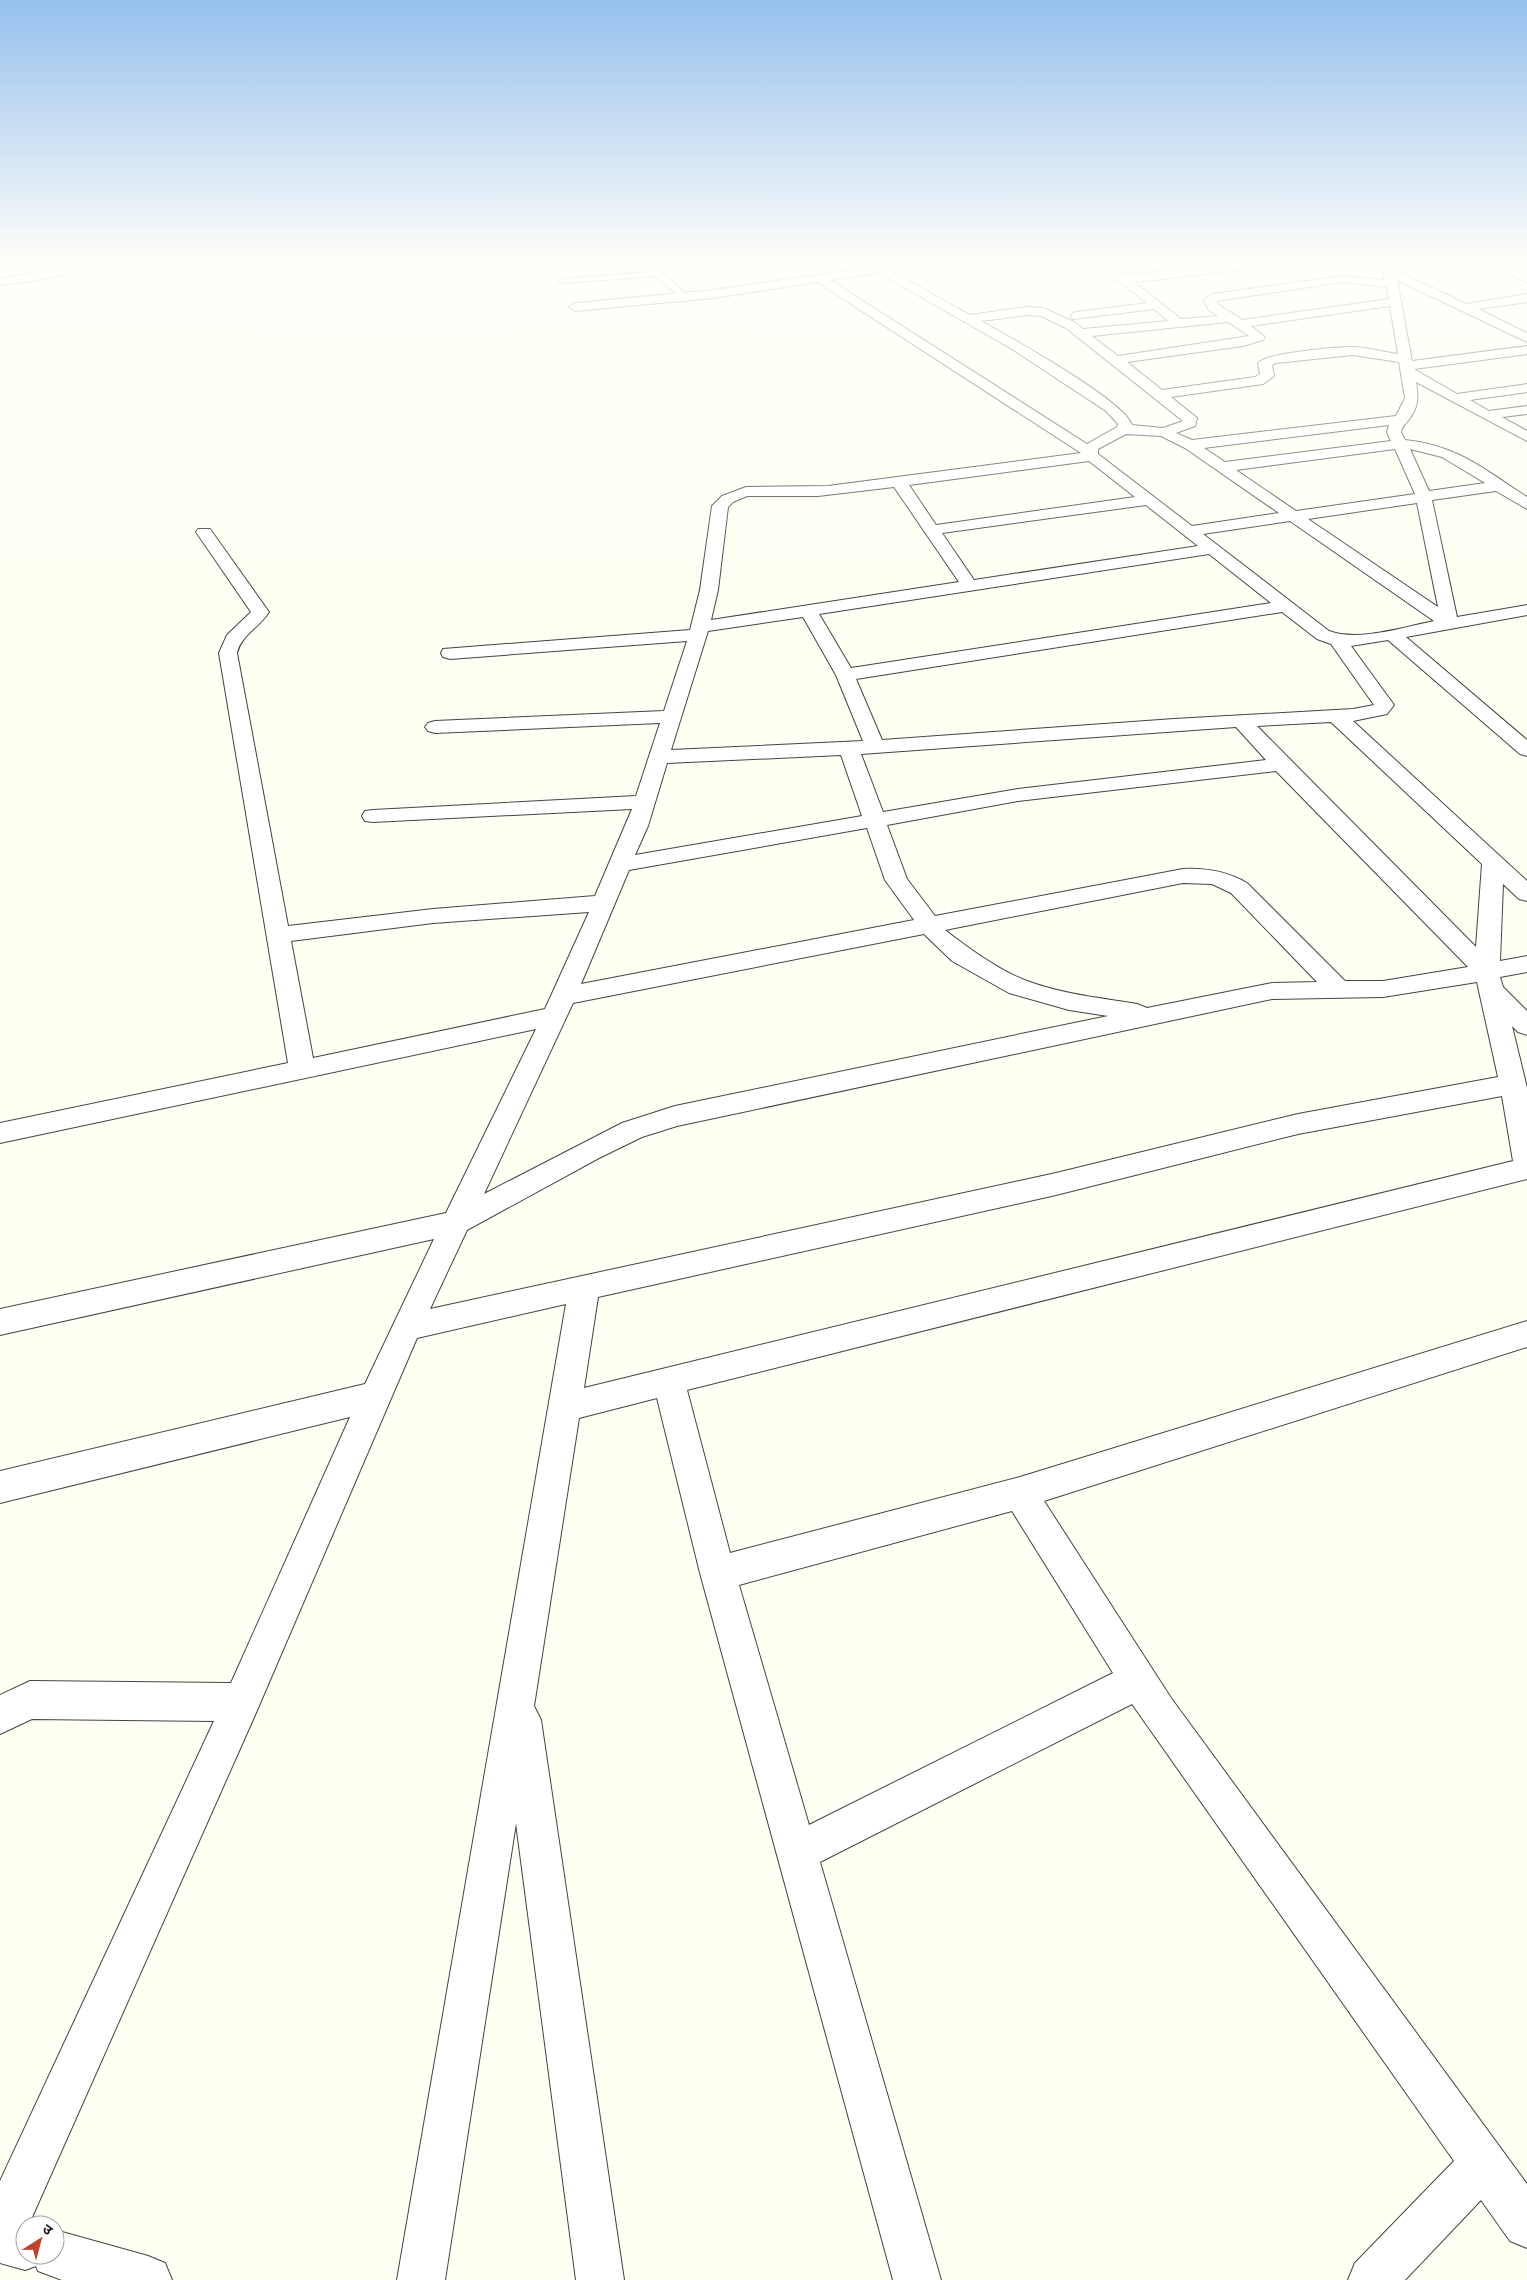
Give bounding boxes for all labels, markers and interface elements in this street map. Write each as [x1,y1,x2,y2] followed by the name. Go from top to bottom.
[15,2215,65,2265] north arrow
[40,2221,56,2239] text: उ

